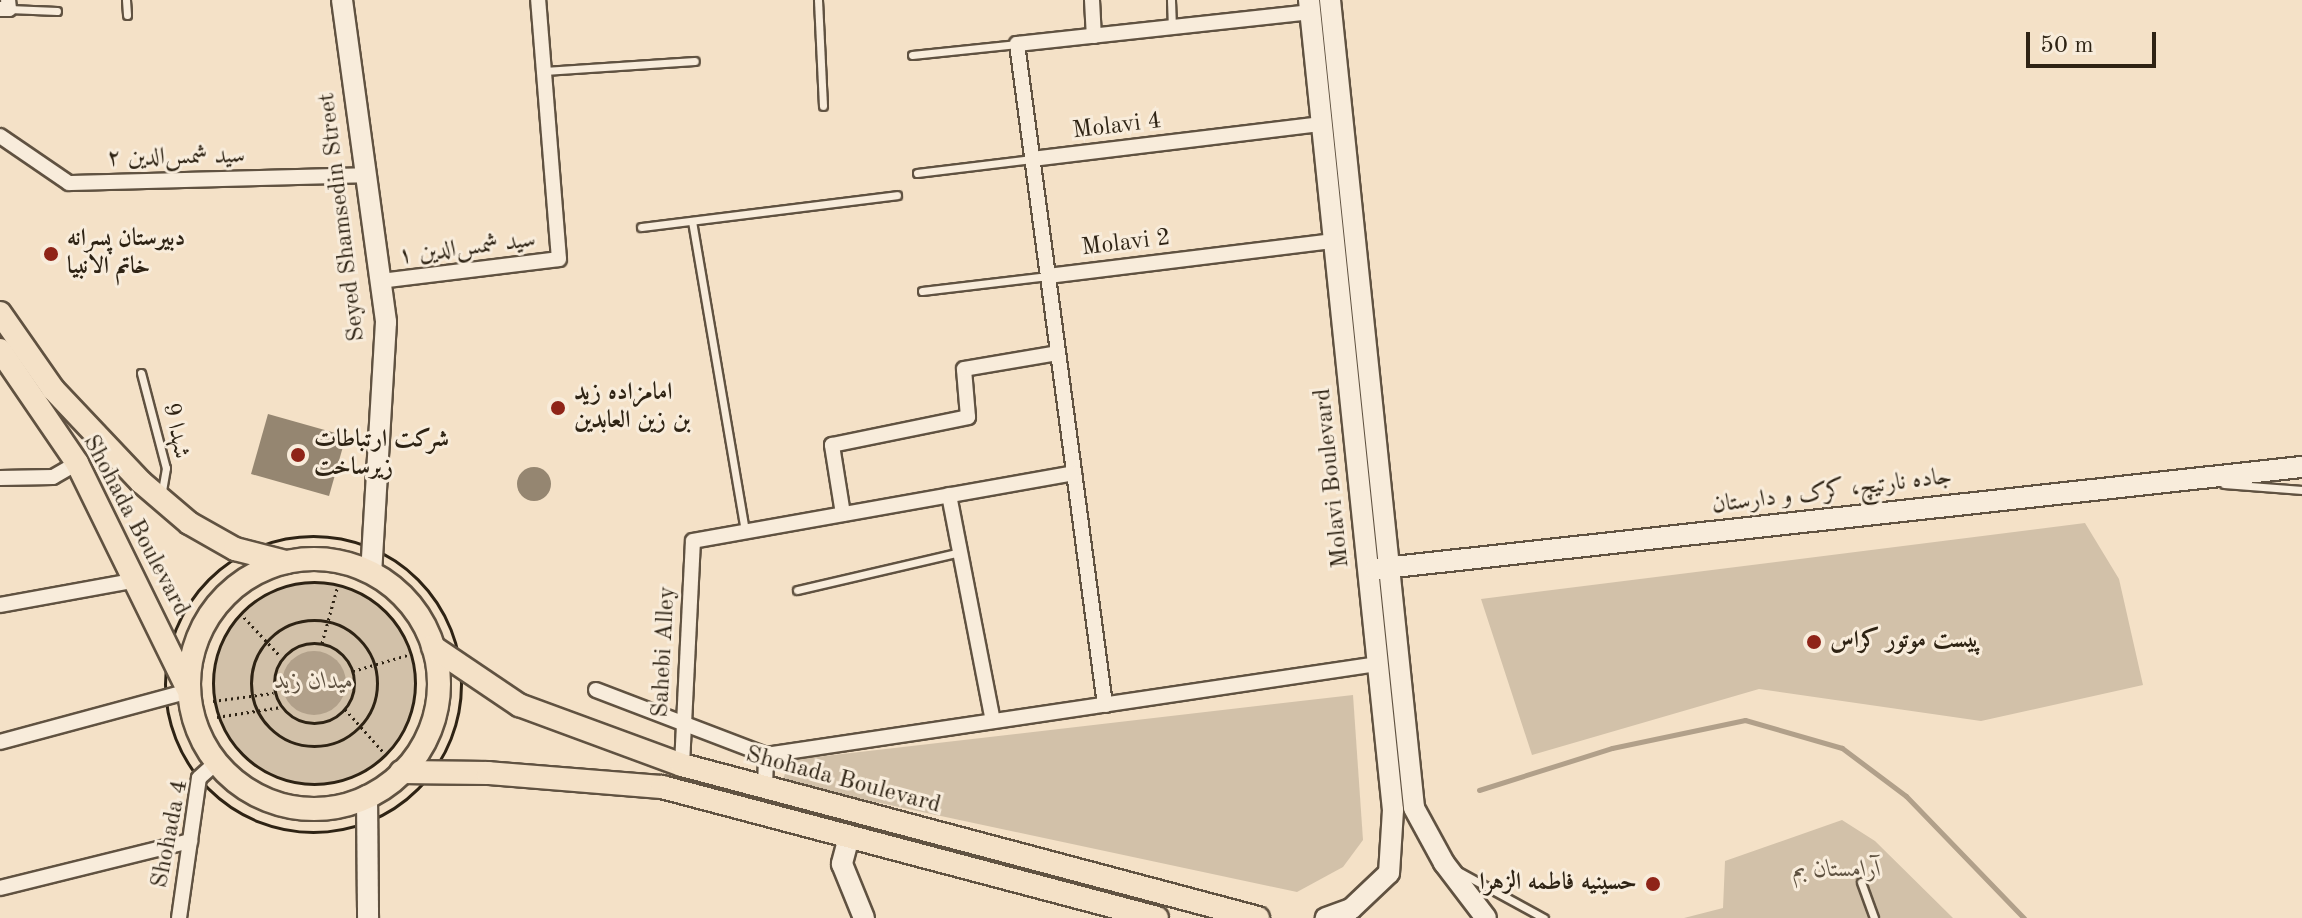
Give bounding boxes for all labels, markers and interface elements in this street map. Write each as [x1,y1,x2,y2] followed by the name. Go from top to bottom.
[2030,16,2160,66] scale bar
[2040,34,2094,58] text: 50 m
[313,91,373,343] street label: Seyed Shamsedin Street
[1071,107,1163,147] street label: Molavi 4
[107,142,245,174] street label: سید شمس‌الدین ۲
[1080,224,1172,264] street label: Molavi 2
[67,226,185,282] place label: دبیرستان پسرانه خاتم الانبیا
[397,226,537,272] street label: سید شمس‌الدین ۱
[42,245,60,263] marker: دبیرستان پسرانه خاتم الانبیا
[574,380,691,436] place label: امامزاده زید بن زین العابدین
[1309,387,1357,569] street label: Molavi Boulevard
[549,399,567,417] marker: امامزاده زید بن زین العابدین
[155,400,195,462] street label: شهدا 9
[314,427,449,483] place label: شرکت ارتباطات زیرساخت
[75,431,195,621] street label: Shohada Boulevard
[289,446,307,464] marker: شرکت ارتباطات زیرساخت
[1710,463,1954,521] street label: جاده نارتیچ، کرک و دارستان
[647,586,683,718] street label: Sahebi Alley
[1830,628,1981,656] place label: پیست موتور کراس
[1805,633,1823,651] marker: پیست موتور کراس
[274,669,354,697] park label: میدان زید
[742,741,944,821] street label: Shohada Boulevard
[146,777,196,891] street label: Shohada 4
[1792,857,1882,885] park label: آرامستان بم
[1479,870,1637,898] place label: حسینیه فاطمه الزهرا
[1644,875,1662,893] marker: حسینیه فاطمه الزهرا

